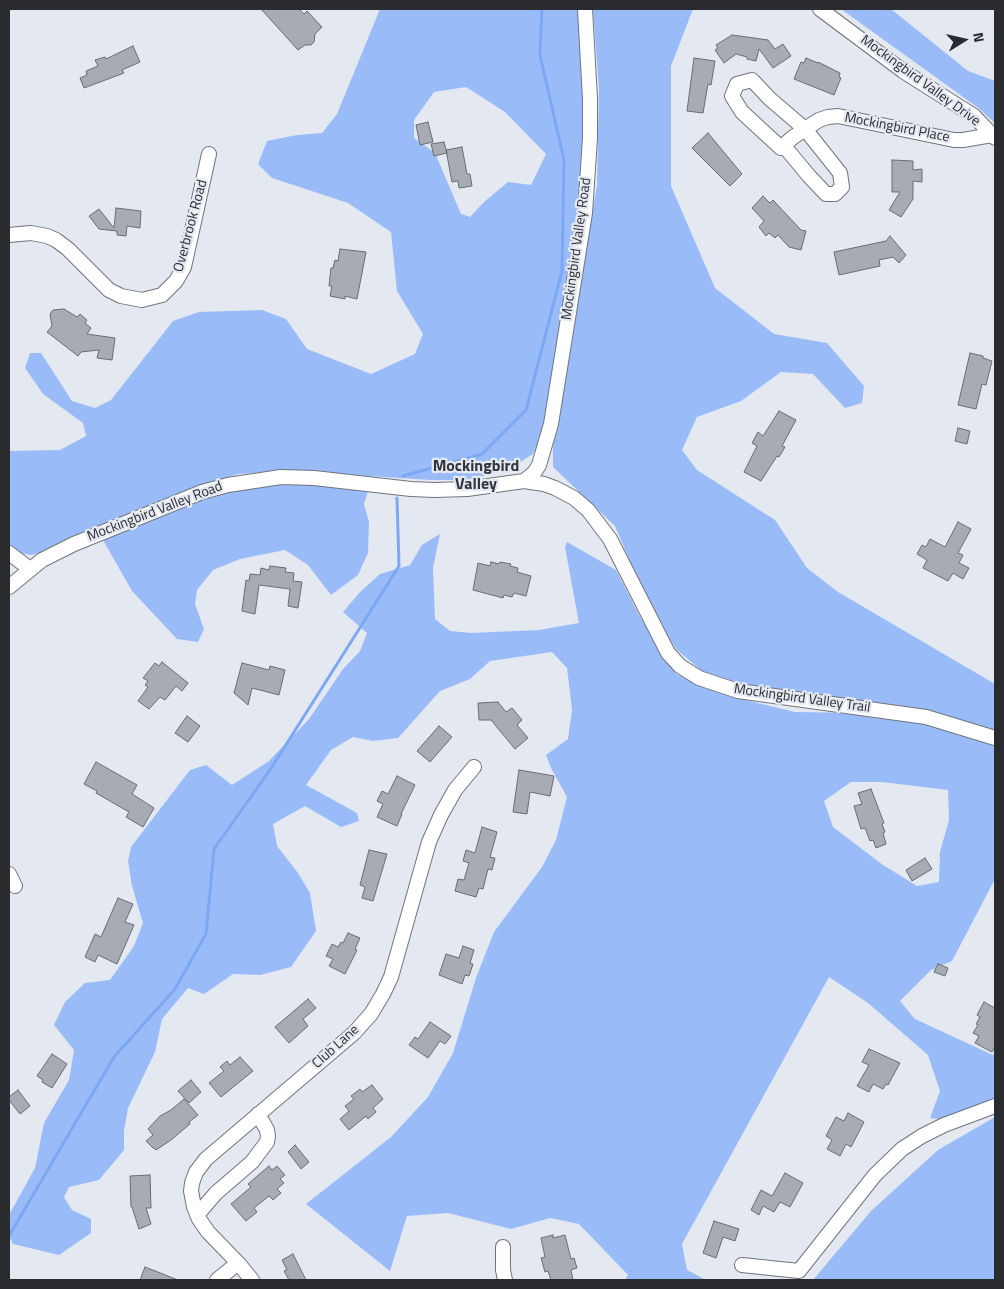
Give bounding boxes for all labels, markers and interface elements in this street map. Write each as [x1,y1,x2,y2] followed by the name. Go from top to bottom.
[939,15,989,65] north arrow
[968,31,990,44] text: N
[857,32,983,130] street label: Mockingbird Valley Drive
[843,110,951,146] street label: Mockingbird Place
[559,177,595,321] street label: Mockingbird Valley Road
[171,178,211,274] street label: Overbrook Road
[433,457,519,495] district label: Mockingbird Valley
[85,478,225,546] street label: Mockingbird Valley Road
[733,681,871,717] street label: Mockingbird Valley Trail
[309,1022,363,1072] street label: Club Lane

